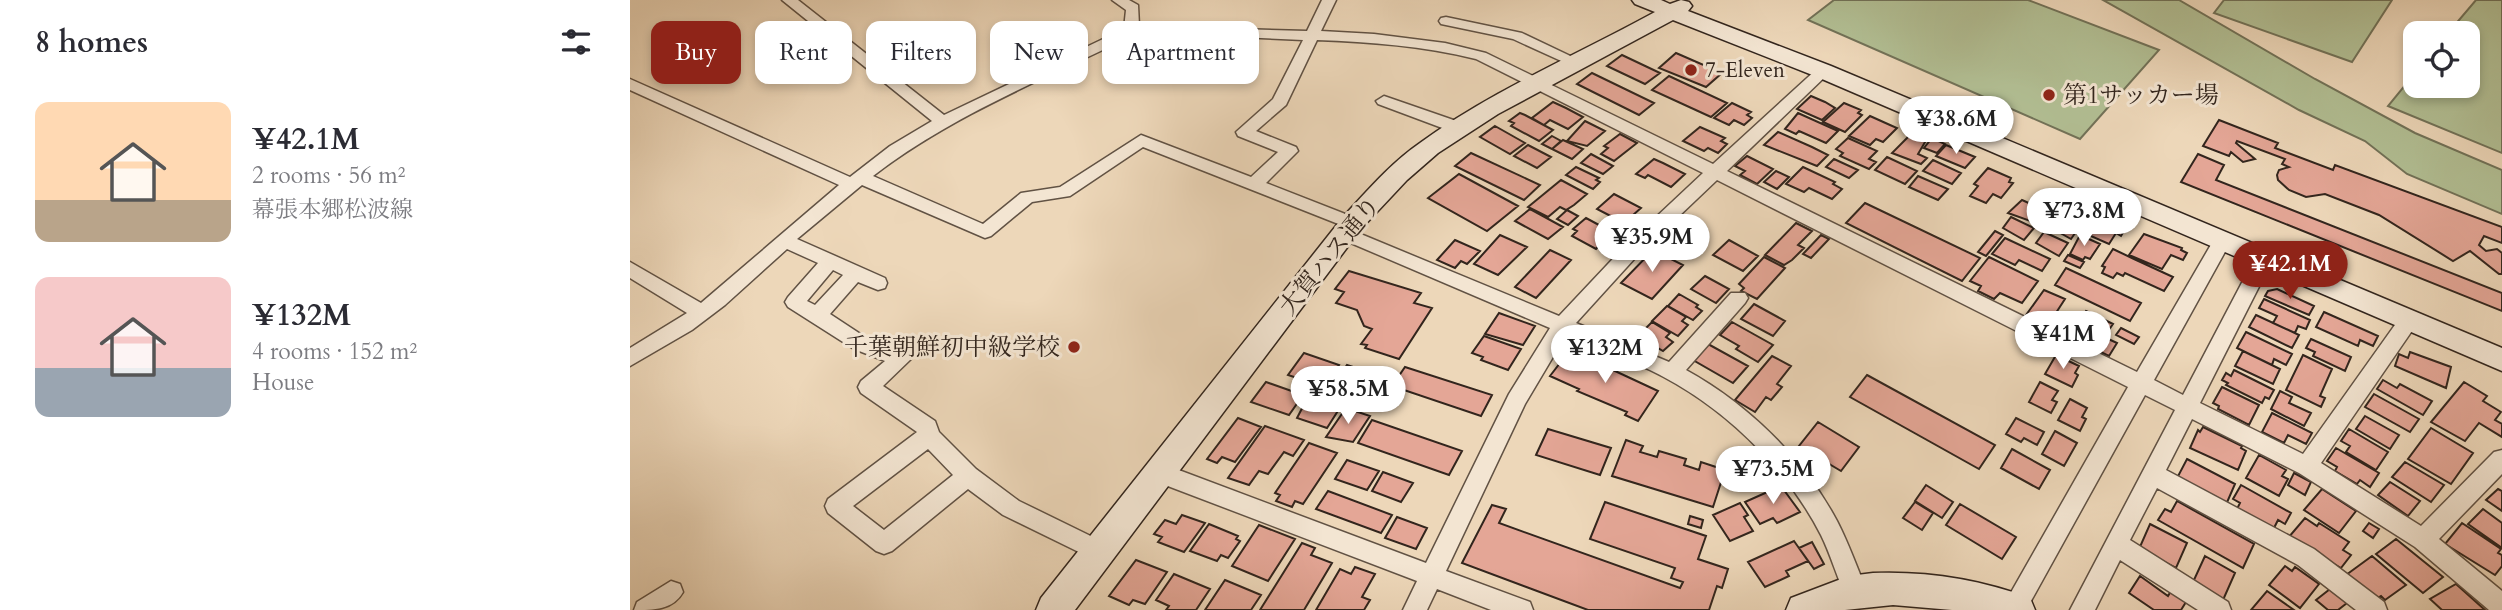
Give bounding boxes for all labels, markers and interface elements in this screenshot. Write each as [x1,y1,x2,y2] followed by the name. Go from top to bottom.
[651,21,741,84] chip: Buy
[755,21,852,84] chip: Rent
[866,21,976,84] chip: Filters
[990,21,1088,84] chip: New
[1102,21,1259,84] chip: Apartment
[2403,21,2480,98] map controls
[2403,21,2480,98] button: locate
[35,22,148,63] text: 8 homes
[557,23,595,61] icon: filters
[1705,56,1785,85] place label: 7-Eleven
[1683,62,1699,78] marker: 7-Eleven
[2063,79,2219,112] place label: 第1サッカー場
[2041,87,2057,103] marker: 第1サッカー場
[1899,96,2013,156] pin: ¥38.6M
[1915,103,1997,134] text: ¥38.6M
[252,119,360,160] text: ¥42.1M
[91,130,175,214] icon: home
[252,160,405,191] text: 2 rooms · 56 m²
[2027,188,2141,248] pin: ¥73.8M
[1272,190,1388,322] street label: 大賀ハス通り
[252,194,413,225] text: 幕張本郷松波線
[2043,195,2125,226] text: ¥73.8M
[1595,215,1709,274] pin: ¥35.9M
[1611,221,1693,252] text: ¥35.9M
[2233,242,2347,301] pin: ¥42.1M
[2249,248,2331,279] text: ¥42.1M
[252,295,351,336] text: ¥132M
[91,305,175,389] icon: home
[2022,312,2104,371] pin: ¥41M
[2031,318,2095,349] text: ¥41M
[1556,326,1654,385] pin: ¥132M
[844,331,1060,364] place label: 千葉朝鮮初中級学校
[1567,332,1643,363] text: ¥132M
[252,336,417,367] text: 4 rooms · 152 m²
[1066,339,1082,355] marker: 千葉朝鮮初中級学校
[1291,366,1405,426] pin: ¥58.5M
[252,367,314,398] text: House
[1307,373,1389,404] text: ¥58.5M
[1716,447,1830,506] pin: ¥73.5M
[1732,453,1814,484] text: ¥73.5M

